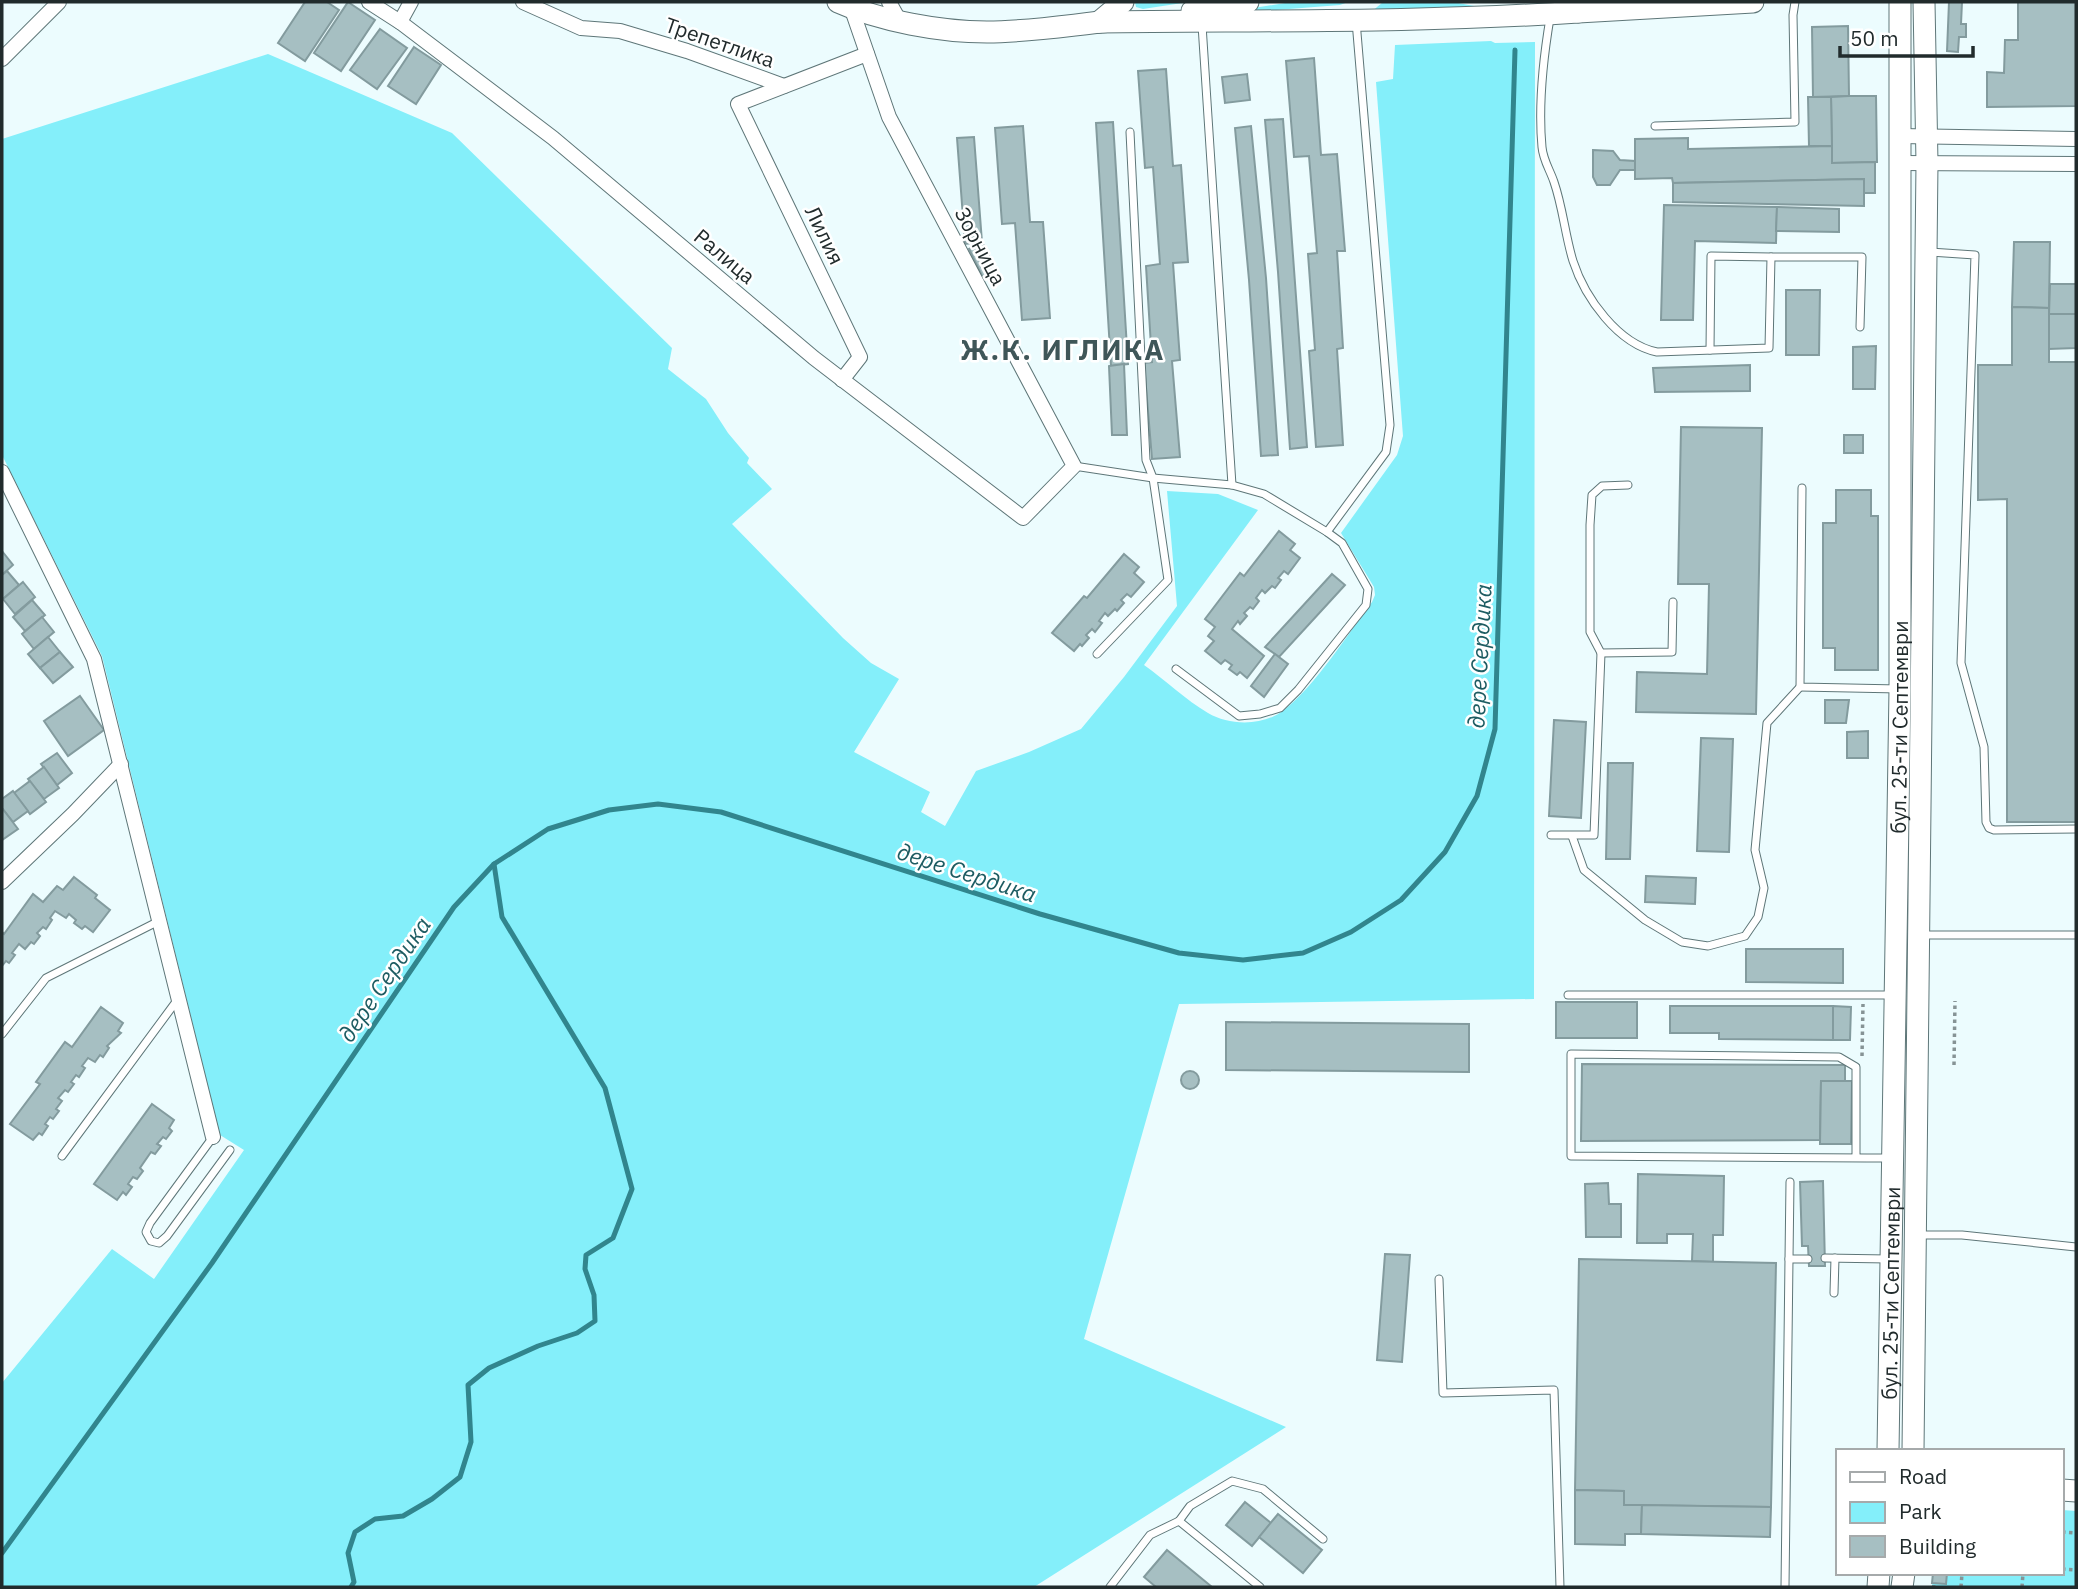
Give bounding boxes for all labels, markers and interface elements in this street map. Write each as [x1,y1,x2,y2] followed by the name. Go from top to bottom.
[661,10,779,74] street label: Трепетлика
[1840,14,1973,58] scale bar
[1850,24,1899,52] text: 50 m
[799,201,851,269] street label: Лилия
[949,202,1013,290] street label: Зорница
[688,222,762,290] street label: Ралица
[960,331,1166,368] district label: Ж.К. ИГЛИКА
[1460,583,1498,729] water label: дере Сердика
[1884,620,1914,834] street label: бул. 25-ти Септември
[894,835,1040,909] water label: дере Сердика
[331,911,437,1047] water label: дере Сердика
[1875,1186,1906,1400] street label: бул. 25-ти Септември
[1836,1449,2064,1575] legend
[1899,1462,1947,1490] text: Road
[1899,1497,1942,1525] text: Park
[1899,1532,1976,1560] text: Building

